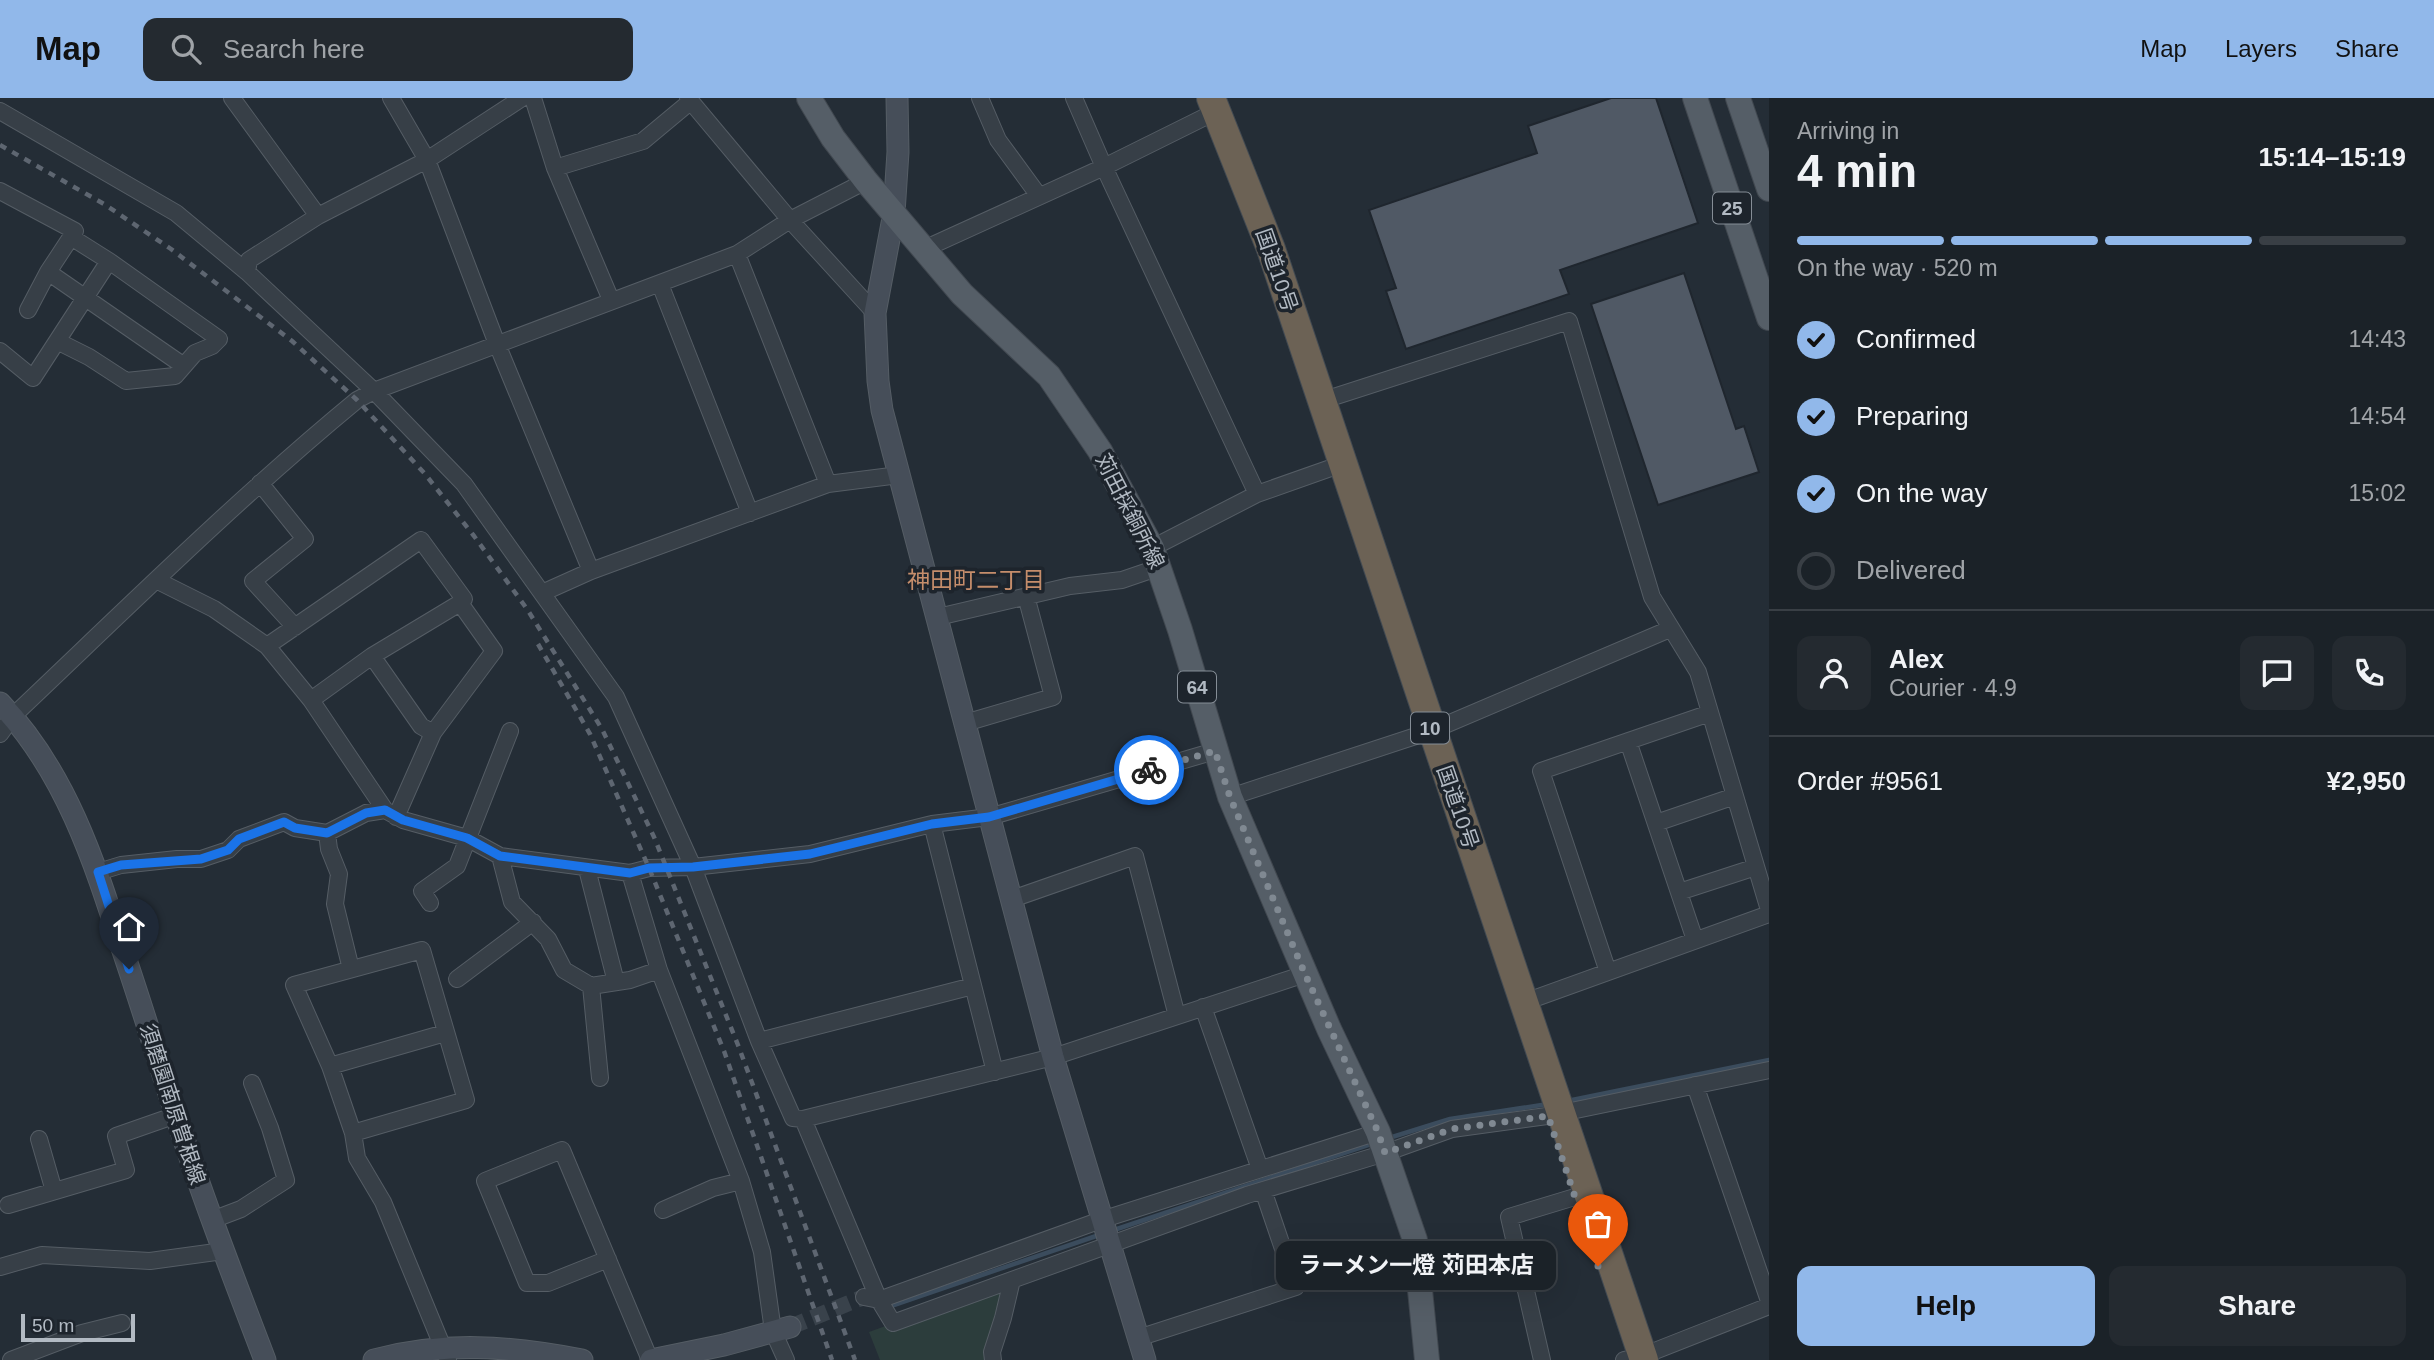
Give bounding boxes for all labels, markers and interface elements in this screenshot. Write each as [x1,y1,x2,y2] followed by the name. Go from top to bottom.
[143,18,633,81] search box
[35,30,101,67] text: Map
[167,30,205,68] icon: search
[223,34,365,64] text: Search here
[2140,35,2187,62] text: Map
[2225,35,2297,62] text: Layers
[2335,35,2399,62] text: Share
[1797,118,1899,144] text: Arriving in
[2259,142,2406,172] text: 15:14–15:19
[1797,145,1917,197] text: 4 min
[1713,192,1751,223] road number: 25
[1252,225,1302,315] street label: 国道10号
[1797,255,1998,281] text: On the way · 520 m
[1797,321,1835,359] icon: check
[1856,324,1976,354] text: Confirmed
[2348,326,2406,352] text: 14:43
[1797,398,1835,436] icon: check
[1856,401,1969,431] text: Preparing
[2348,403,2406,429] text: 14:54
[1091,450,1169,572] street label: 苅田採銅所線
[1797,475,1835,513] icon: check
[1856,478,1988,508] text: On the way
[2348,480,2406,506] text: 15:02
[1856,555,1966,585] text: Delivered
[907,567,1045,593] district label: 神田町二丁目
[1797,636,1871,710] button: person
[2240,636,2314,710] button: chat
[2332,636,2406,710] button: phone
[1889,644,1944,674] text: Alex
[1178,672,1216,702] road number: 64
[1889,675,2017,701] text: Courier · 4.9
[1411,712,1449,744] road number: 10
[1114,735,1184,805] courier
[1130,751,1168,789] icon: bike
[1433,762,1483,852] street label: 国道10号
[1797,766,1943,796] text: Order #9561
[2326,766,2406,796] text: ¥2,950
[99,897,159,969] pin
[110,908,148,946] icon: home
[136,1021,210,1187] street label: 須磨園南原曽根線
[1568,1194,1628,1266] pin
[1579,1205,1617,1243] icon: bag
[1276,1242,1556,1290] callout: ラーメン一燈 苅田本店
[1298,1252,1534,1278] text: ラーメン一燈 苅田本店
[1797,1266,2095,1346] button: Help
[2109,1266,2406,1346] button: Share
[21,1311,135,1343] scale bar
[32,1315,74,1336] text: 50 m

